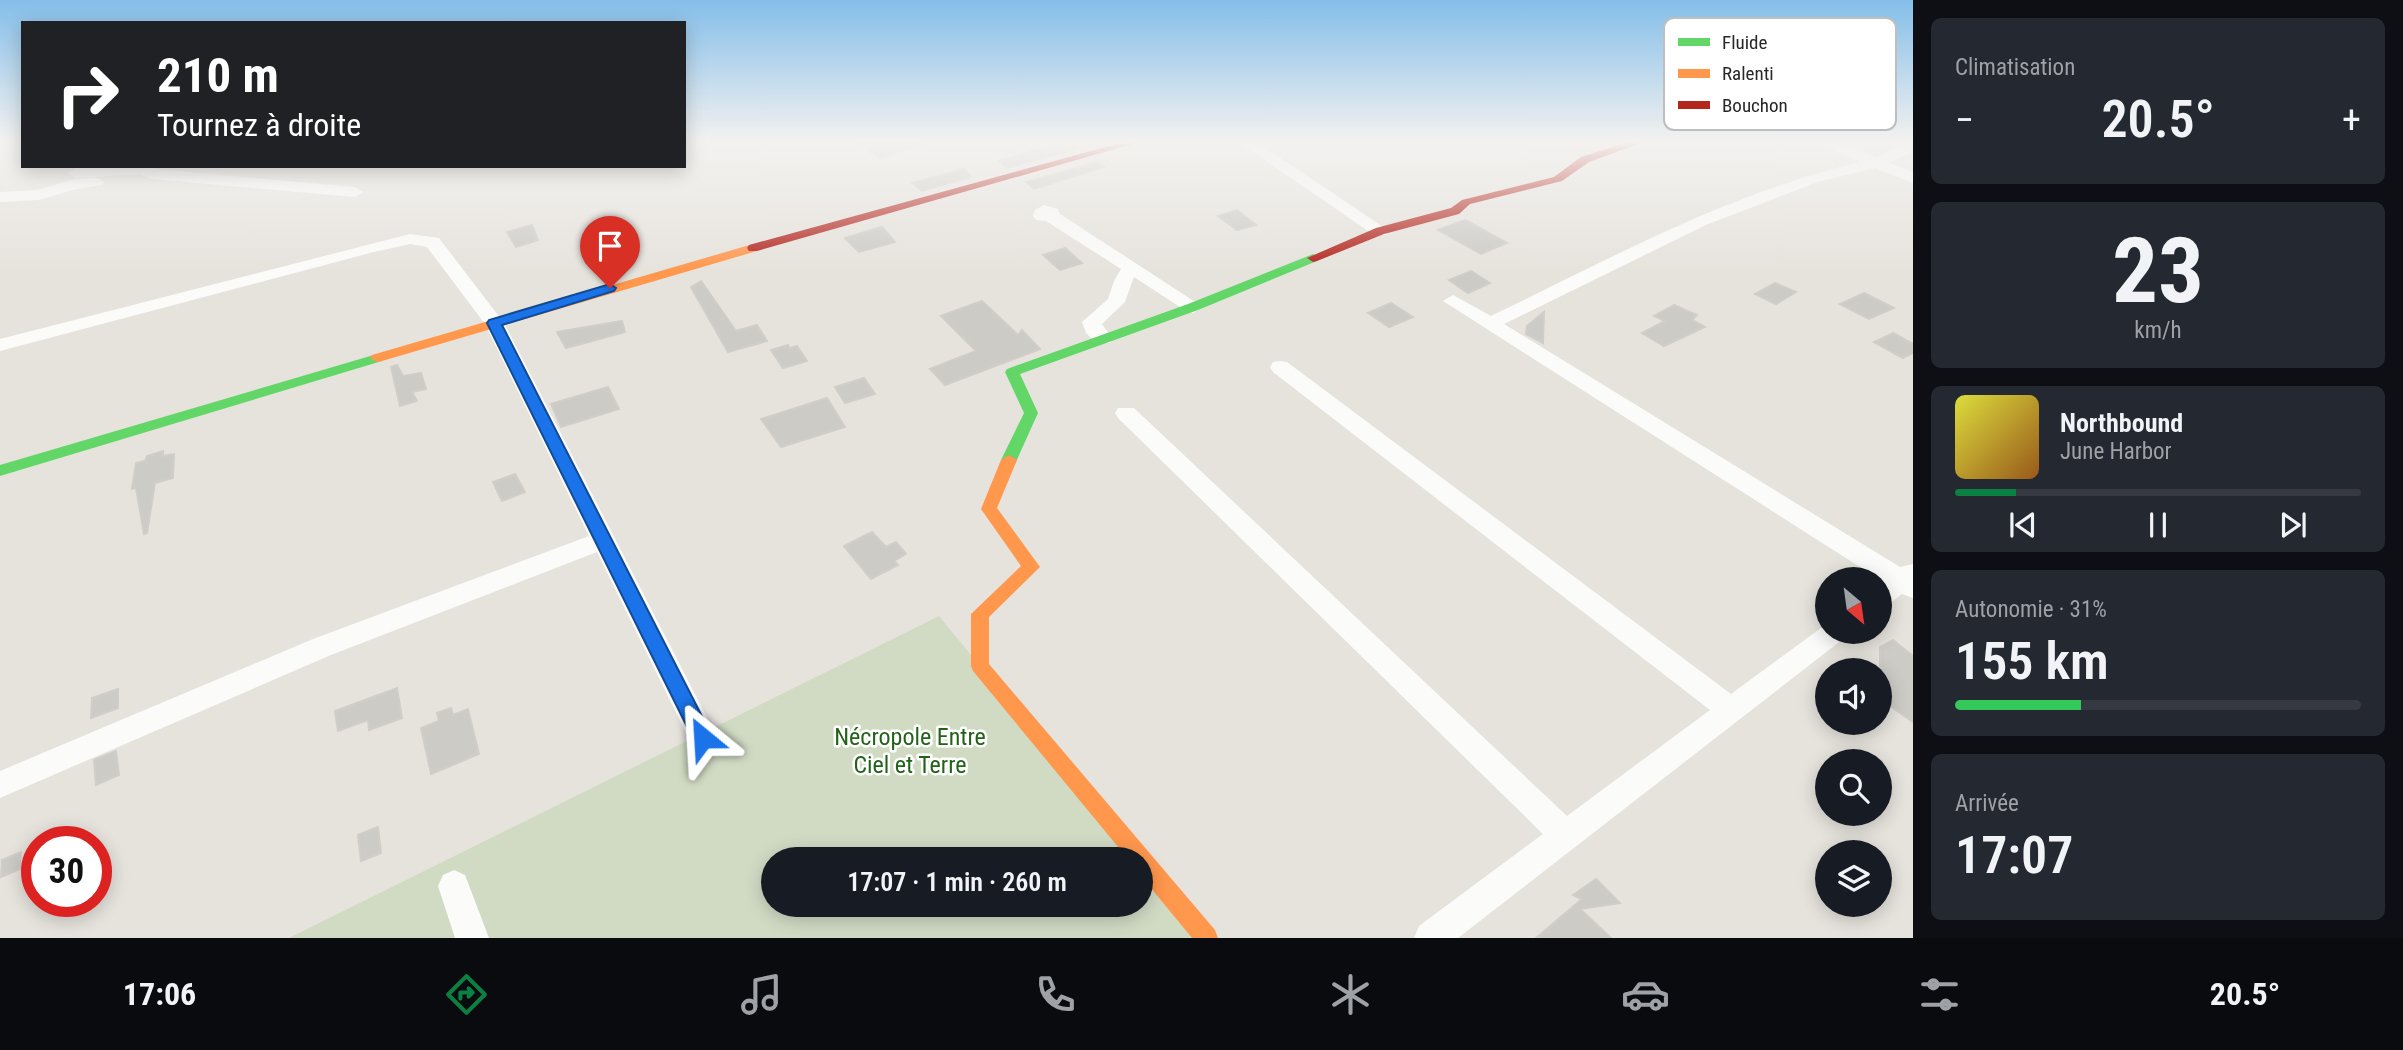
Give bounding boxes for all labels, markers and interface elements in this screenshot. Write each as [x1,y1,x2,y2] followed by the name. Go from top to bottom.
[1664,18,1896,130] legend
[1722,31,1767,54] text: Fluide
[157,47,279,104] text: 210 m
[42,49,133,140] icon: right
[1955,54,2075,81] text: Climatisation
[1722,62,1774,85] text: Ralenti
[2101,89,2215,150] text: 20.5°
[1722,94,1788,117] text: Bouchon
[1955,98,1974,142] text: −
[2342,98,2361,142] text: +
[157,106,361,144] text: Tournez à droite
[580,216,640,288] pin
[2112,218,2204,324] text: 23
[591,227,629,265] icon: arrive
[2134,317,2182,344] text: km/h
[2060,408,2183,438] text: Northbound
[2060,438,2172,465] text: June Harbor
[2004,506,2042,544] icon: previous
[2139,506,2177,544] icon: pause
[2274,506,2312,544] icon: next
[1815,567,1892,644] north arrow
[1815,567,1892,917] map controls
[1955,596,2107,623] text: Autonomie · 31%
[1955,631,2109,692] text: 155 km
[1815,658,1892,735] button: sound
[666,701,740,775] position arrow
[834,723,986,779] park label: Nécropole Entre Ciel et Terre
[1815,749,1892,826] button: search
[1955,790,2019,817] text: Arrivée
[1955,825,2073,886] text: 17:07
[21,826,112,917] speed limit sign: 30
[1815,840,1892,917] button: layers
[847,867,1067,897] text: 17:07 · 1 min · 260 m
[442,970,491,1019] icon: directions
[737,970,786,1019] icon: music
[1031,970,1080,1019] icon: phone
[1326,970,1375,1019] icon: climate
[1621,970,1670,1019] icon: car
[1915,970,1964,1019] icon: filters
[123,975,196,1013] text: 17:06
[2210,975,2280,1013] text: 20.5°

